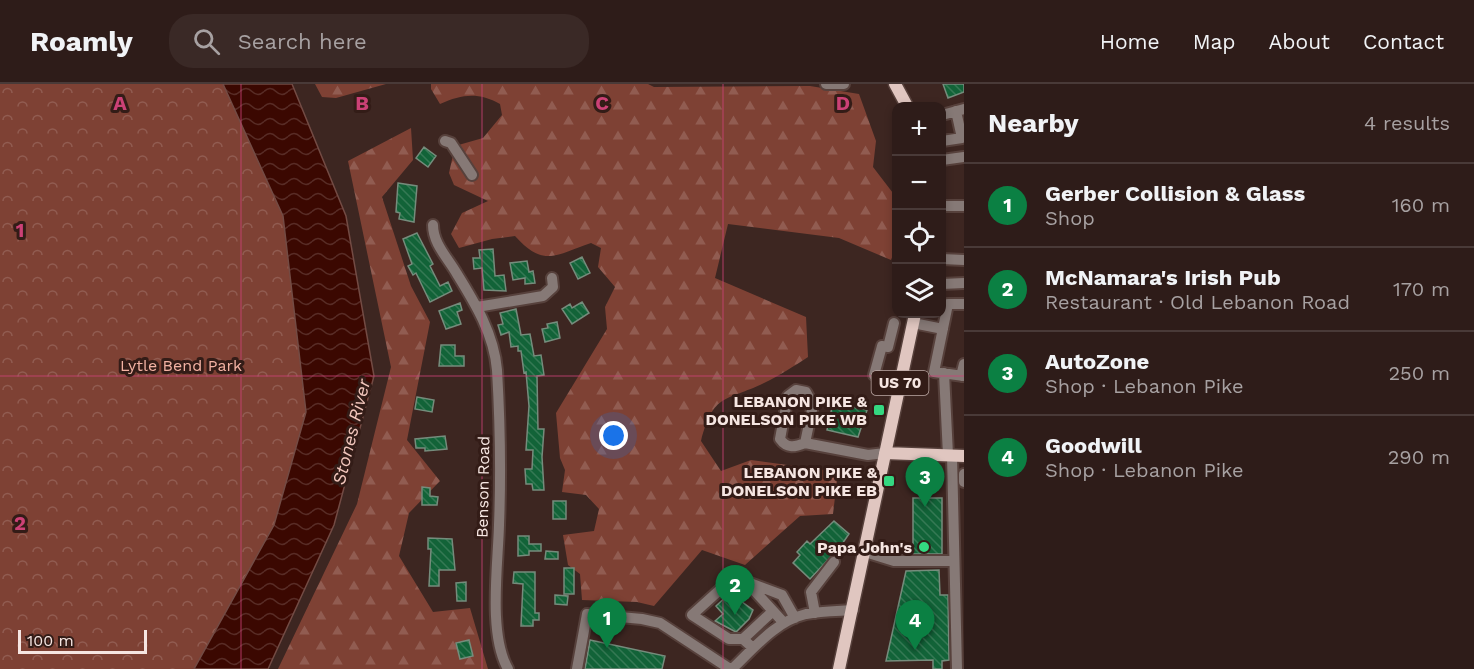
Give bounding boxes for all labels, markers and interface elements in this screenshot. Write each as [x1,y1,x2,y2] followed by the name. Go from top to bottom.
[169,14,589,68] search box
[30,25,133,58] text: Roamly
[190,25,223,58] icon: search
[238,29,367,54] text: Search here
[1100,29,1160,54] text: Home
[1193,29,1236,54] text: Map
[1269,29,1330,54] text: About
[1363,29,1444,54] text: Contact
[113,91,127,115] text: A
[355,91,369,115] text: B
[595,91,609,115] text: C
[836,91,850,115] text: D
[892,102,946,318] map controls
[892,102,946,156] button: +
[988,108,1079,138] text: Nearby
[1364,111,1450,135] text: 4 results
[892,156,946,210] button: −
[1045,181,1305,206] text: Gerber Collision & Glass
[1003,193,1012,217] text: 1
[1392,193,1450,217] text: 160 m
[1045,206,1095,230] text: Shop
[892,210,946,264] button: locate
[16,218,24,242] text: 1
[892,264,946,318] button: layers
[1045,265,1281,290] text: McNamara's Irish Pub
[1002,277,1013,301] text: 2
[1393,277,1450,301] text: 170 m
[1045,290,1350,314] text: Restaurant · Old Lebanon Road
[1045,349,1149,374] text: AutoZone
[120,356,242,375] park label: Lytle Bend Park
[1002,361,1013,385] text: 3
[1388,361,1450,385] text: 250 m
[872,371,928,395] road number: US 70
[1045,374,1244,398] text: Shop · Lebanon Pike
[328,376,375,487] water label: Stones River
[705,392,868,429] place label: LEBANON PIKE & DONELSON PIKE WB
[872,403,886,417] marker: LEBANON PIKE & DONELSON PIKE WB
[599,421,628,450] your location
[1045,433,1142,458] text: Goodwill
[473,436,493,538] street label: Benson Road
[1001,445,1014,469] text: 4
[1388,445,1450,469] text: 290 m
[906,458,944,507] pin: 3
[1045,458,1244,482] text: Shop · Lebanon Pike
[721,463,878,500] place label: LEBANON PIKE & DONELSON PIKE EB
[882,474,896,488] marker: LEBANON PIKE & DONELSON PIKE EB
[14,511,26,535] text: 2
[817,538,912,557] place label: Papa John's
[917,540,931,554] marker: Papa John's
[716,566,754,615] pin: 2
[588,598,626,648] pin: 1
[896,600,934,650] pin: 4
[18,627,147,654] scale bar
[27,631,74,650] text: 100 m

